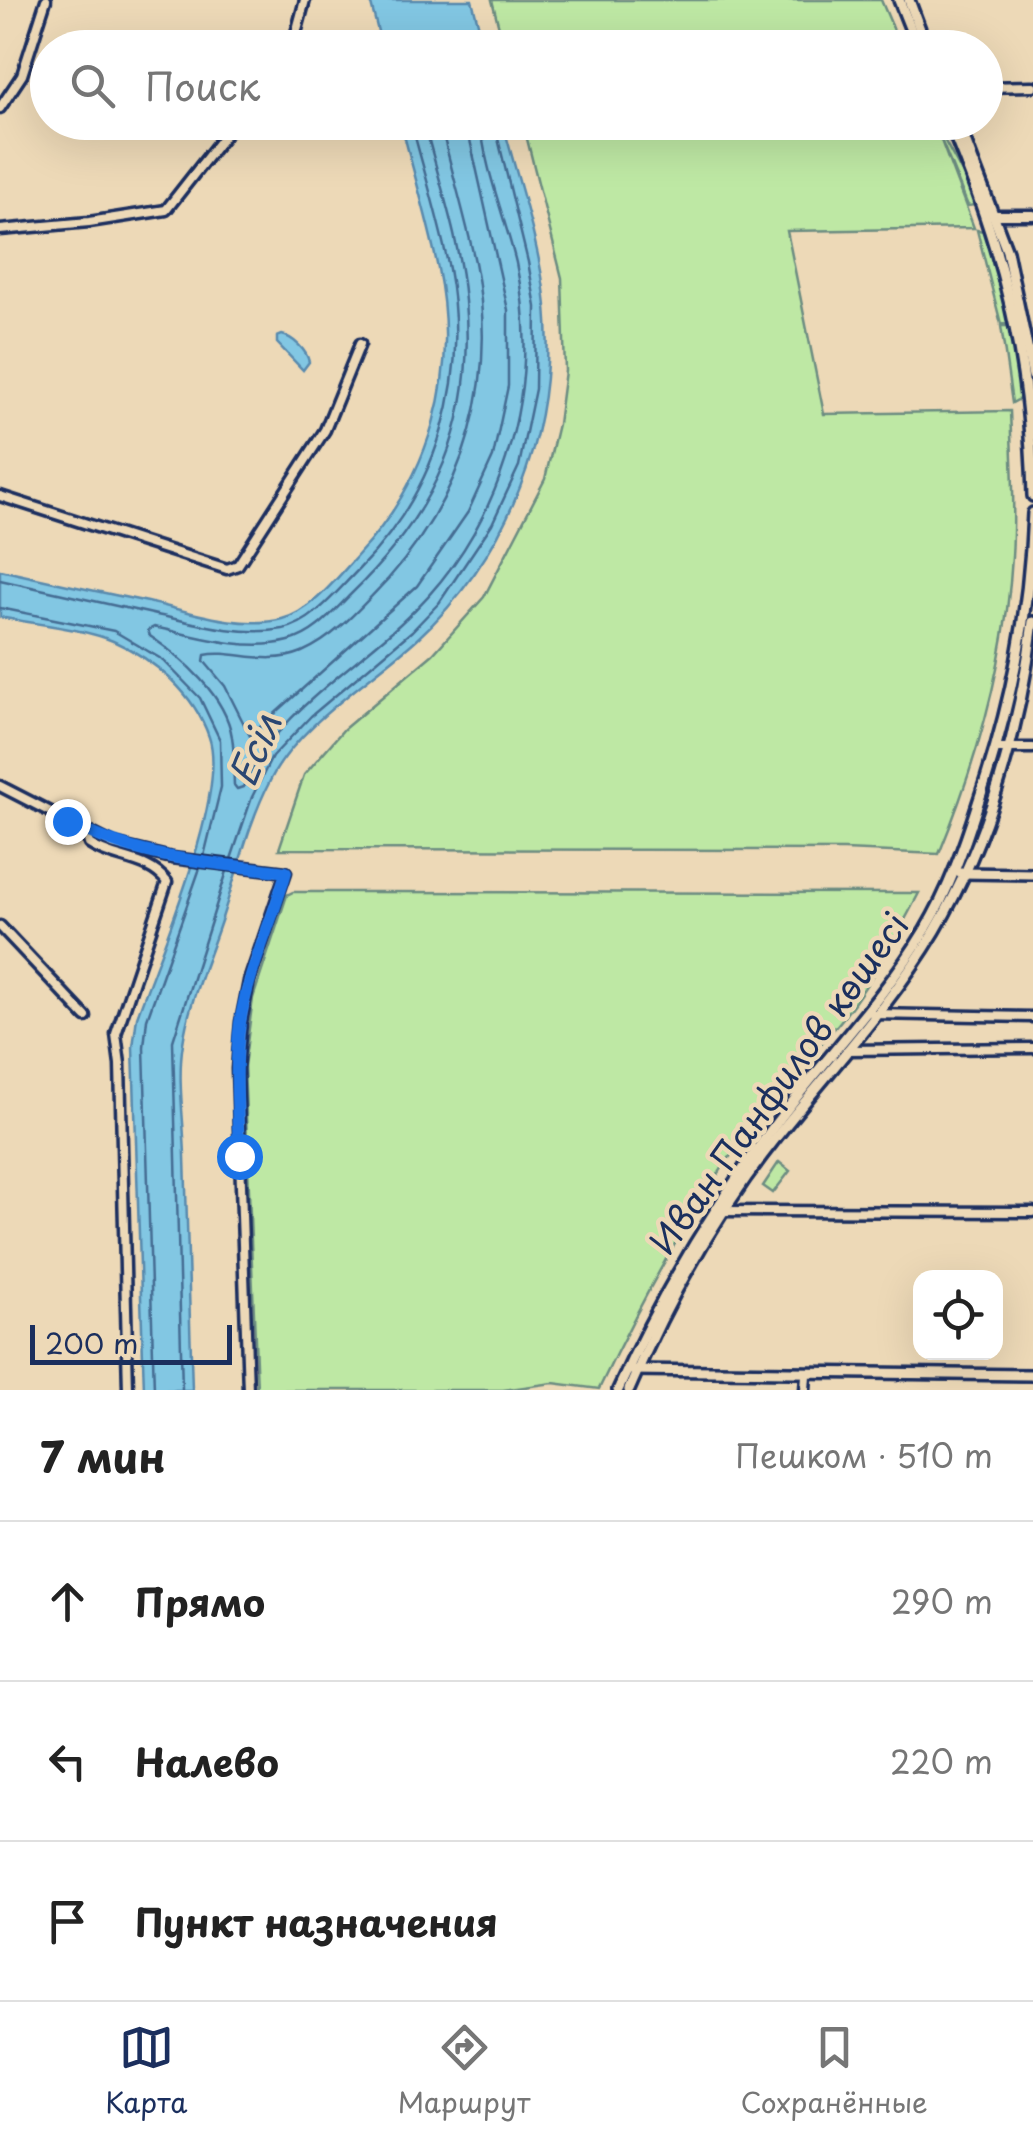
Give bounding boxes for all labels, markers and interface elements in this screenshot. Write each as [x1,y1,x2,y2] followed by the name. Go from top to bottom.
[30,30,1003,140] search box
[145,57,260,114] text: Поиск
[65,58,120,113] icon: search
[213,704,294,794] water label: Есіл
[45,799,91,845] route end
[636,901,920,1264] street label: Иван Панфилов көшесі
[217,1134,263,1180] route start
[913,1270,1003,1360] map controls
[913,1270,1003,1360] button: locate
[30,1320,232,1364] scale bar
[45,1321,138,1364] text: 200 m
[40,1424,166,1487] text: 7 мин
[735,1431,993,1479] text: Пешком · 510 m
[135,1573,265,1630] text: Прямо
[40,1574,95,1629] icon: ahead
[891,1577,993,1625] text: 290 m
[135,1733,279,1790] text: Налево
[40,1734,95,1789] icon: left
[890,1737,993,1785] text: 220 m
[135,1893,498,1950] text: Пункт назначения
[40,1894,95,1949] icon: arrive
[105,2020,187,2123] tab: Карта
[398,2020,530,2123] tab: Маршрут
[741,2020,928,2123] tab: Сохранённые

